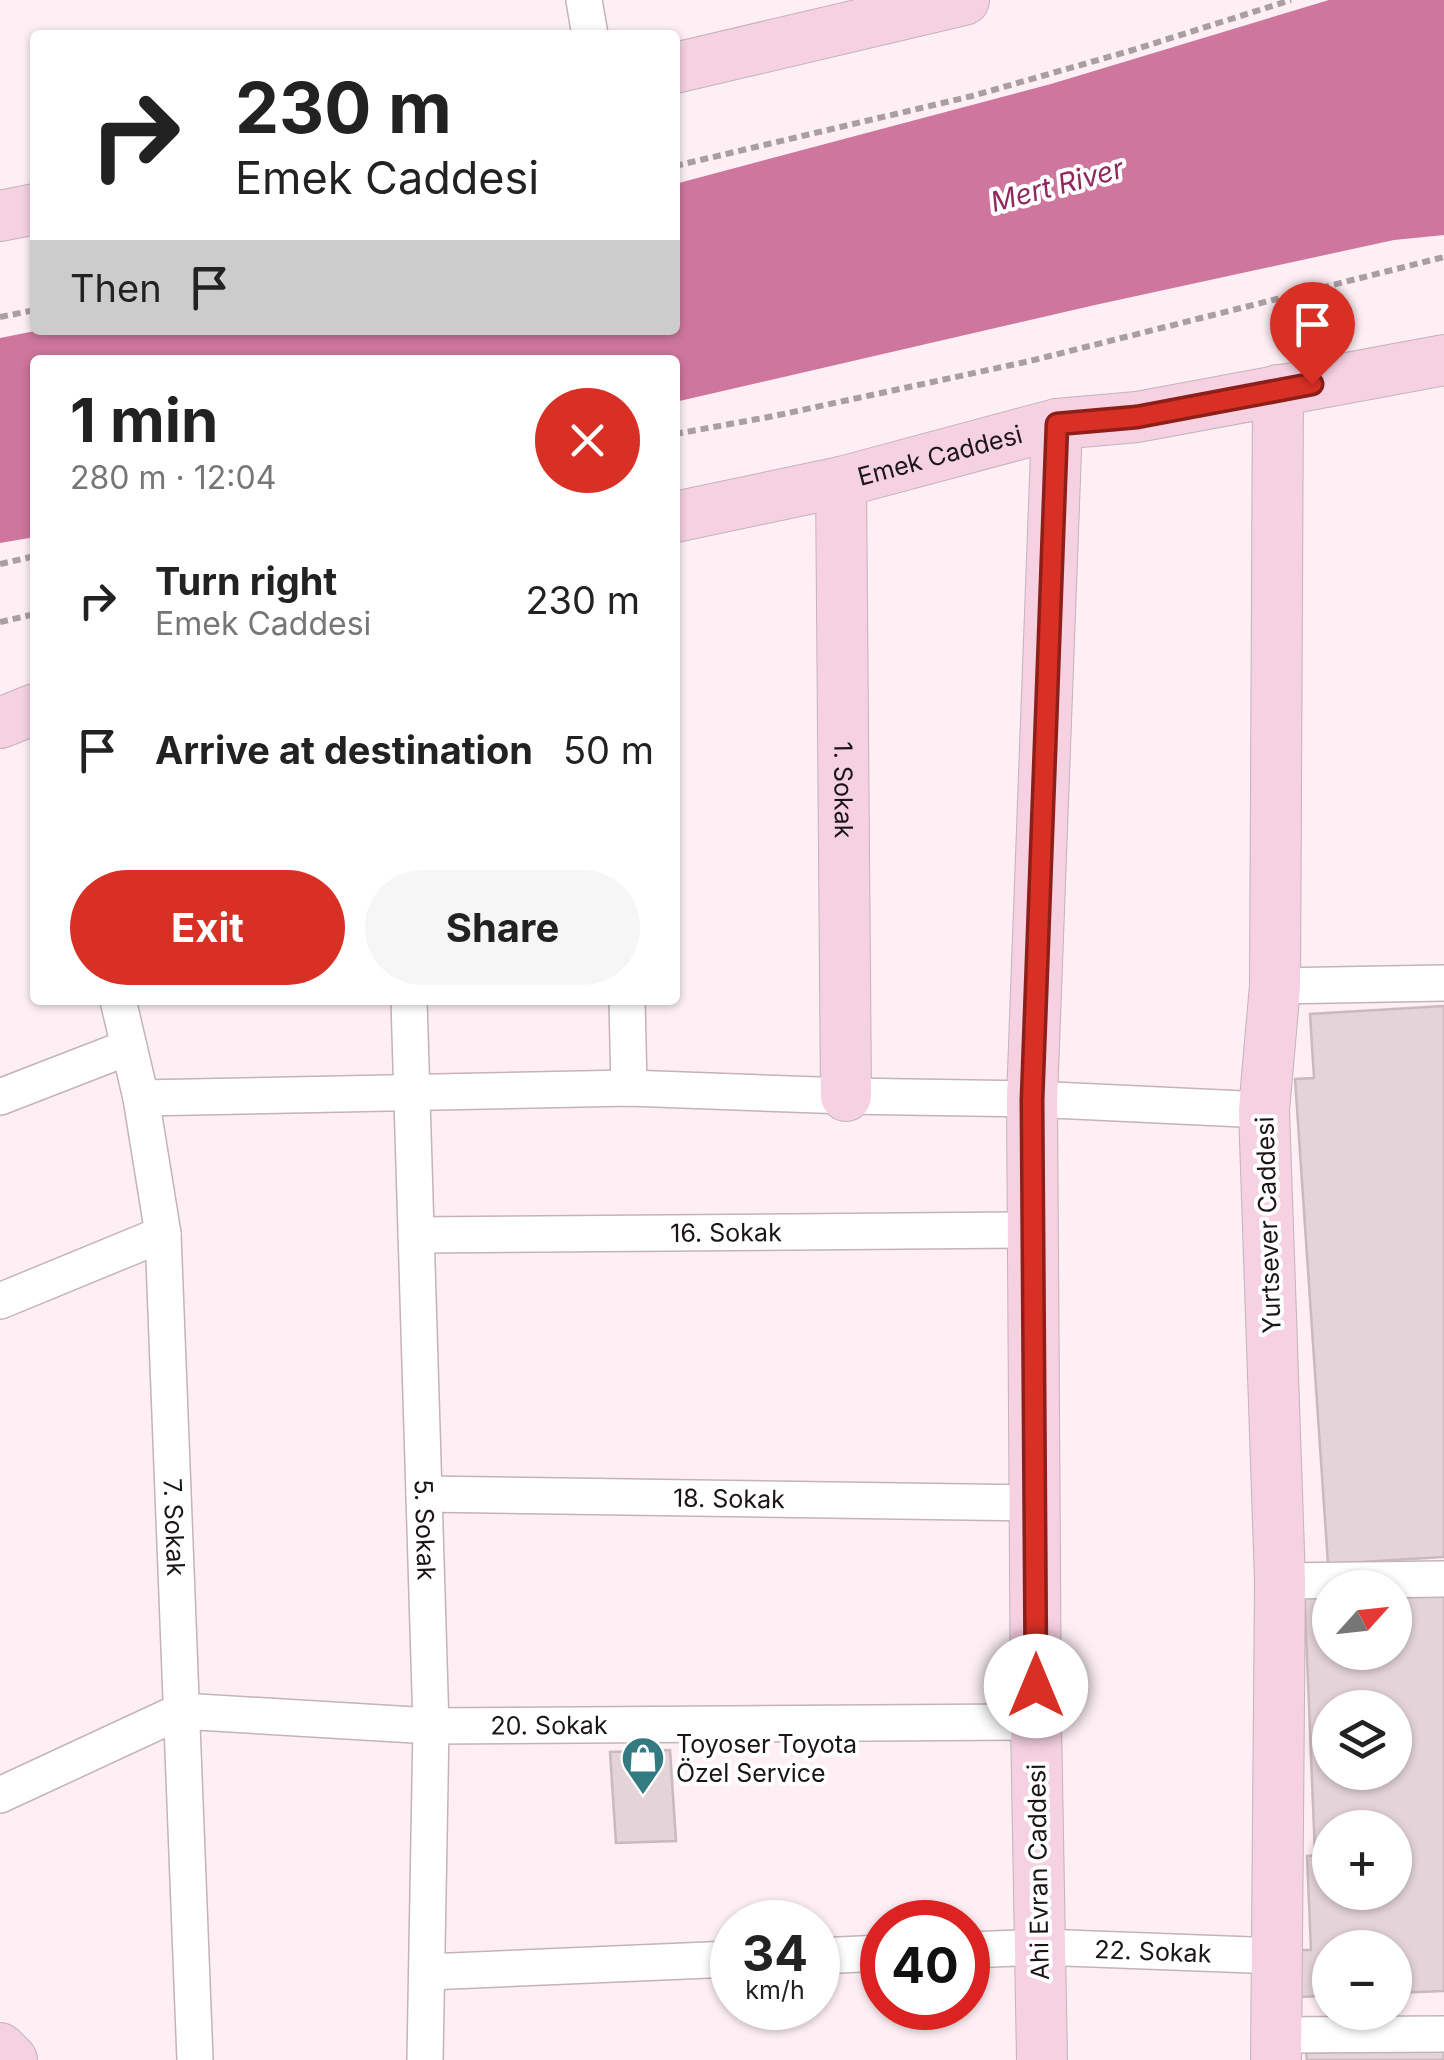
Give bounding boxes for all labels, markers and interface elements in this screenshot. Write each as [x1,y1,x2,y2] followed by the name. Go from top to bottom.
[235,65,452,150] text: 230 m
[70,70,200,200] icon: right
[235,150,539,205] text: Emek Caddesi
[987,151,1129,219] water label: Mert River
[182,260,237,315] icon: arrive
[70,265,162,311] text: Then
[1270,282,1355,385] pin
[1285,297,1340,352] icon: arrive
[70,384,218,456] text: 1 min
[535,388,640,493] button: close
[854,419,1025,492] street label: Emek Caddesi
[70,458,276,497] text: 280 m · 12:04
[155,558,337,604] text: Turn right
[70,573,125,628] icon: right
[525,577,640,623] text: 230 m
[155,604,371,643] text: Emek Caddesi
[70,723,125,778] icon: arrive
[155,727,533,773] text: Arrive at destination
[563,727,654,773] text: 50 m
[828,741,859,839] street label: 1. Sokak
[70,870,345,985] button: Exit
[365,870,640,985] button: Share
[1249,1116,1287,1334] street label: Yurtsever Caddesi
[670,1217,782,1248] street label: 16. Sokak
[157,1478,191,1577] street label: 7. Sokak
[409,1479,442,1581] street label: 5. Sokak
[673,1483,785,1514] street label: 18. Sokak
[1312,1570,1412,1670] north arrow
[1312,1570,1412,2030] map controls
[984,1634,1088,1738] position arrow
[1312,1690,1412,1790] button: layers
[490,1710,608,1741] street label: 20. Sokak
[676,1729,857,1788] place label: Toyoser Toyota Özel Service
[620,1735,666,1796] shop icon: Toyoser Toyota Özel Service
[1021,1764,1055,1980] street label: Ahi Evran Caddesi
[1312,1810,1412,1910] button: +
[860,1900,990,2030] speed limit sign: 40
[742,1923,808,1983] text: 34
[1312,1930,1412,2030] button: −
[1094,1934,1212,1969] street label: 22. Sokak
[745,1975,805,2005] text: km/h

